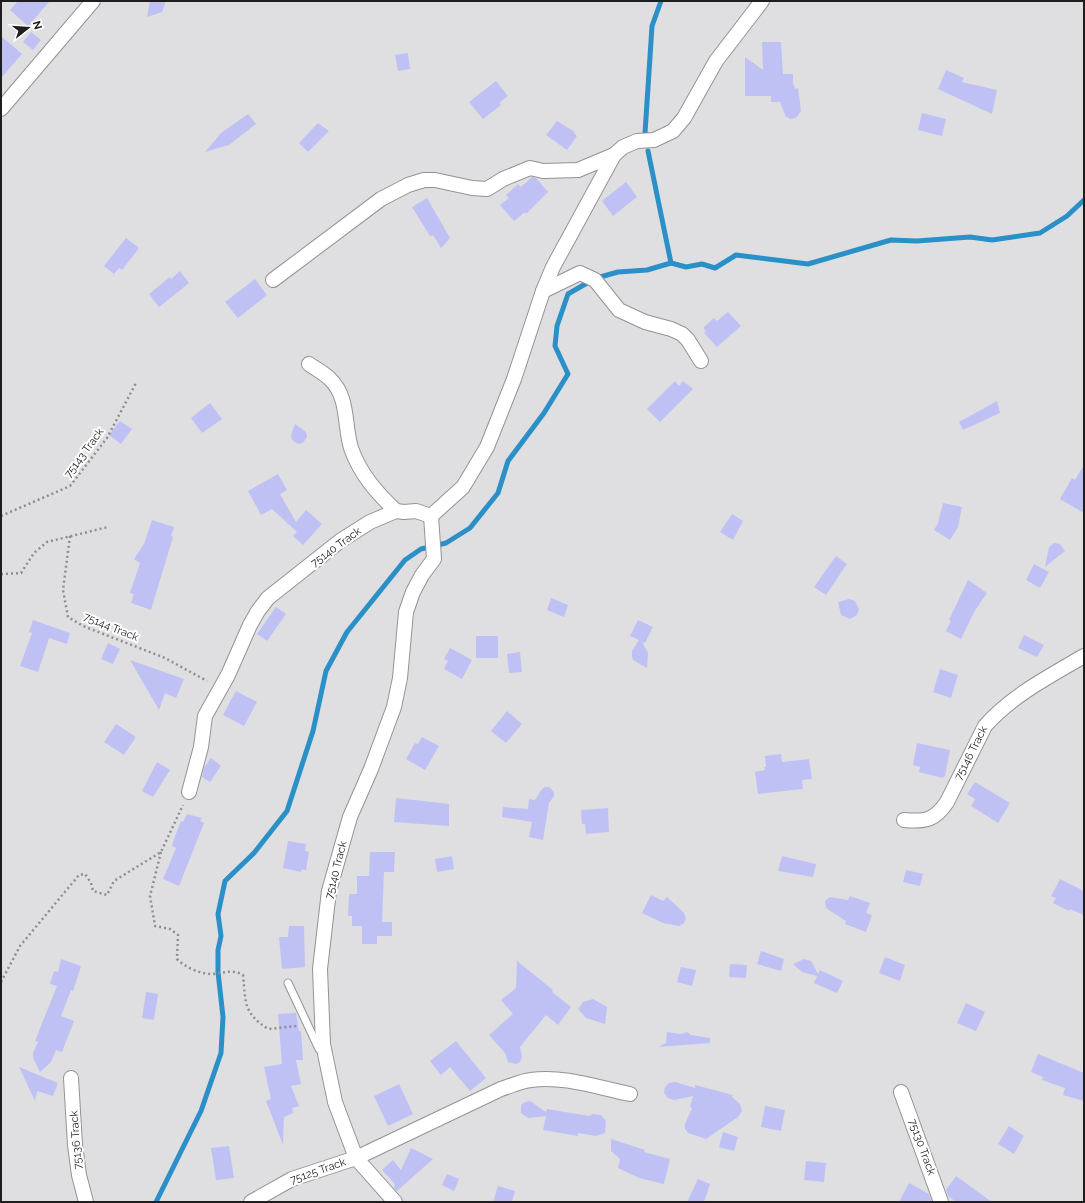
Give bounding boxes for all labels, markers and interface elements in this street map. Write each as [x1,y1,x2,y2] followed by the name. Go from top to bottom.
[8,8,48,48] north arrow
[30,19,45,31] text: N
[62,426,106,480] street label: 75143 Track
[308,524,364,570] street label: 75140 Track
[82,610,141,644] street label: 75144 Track
[952,724,990,782] street label: 75146 Track
[323,840,349,900] street label: 75140 Track
[67,1110,85,1170] street label: 75136 Track
[906,1117,938,1177] street label: 75130 Track
[288,1155,348,1187] street label: 75125 Track

